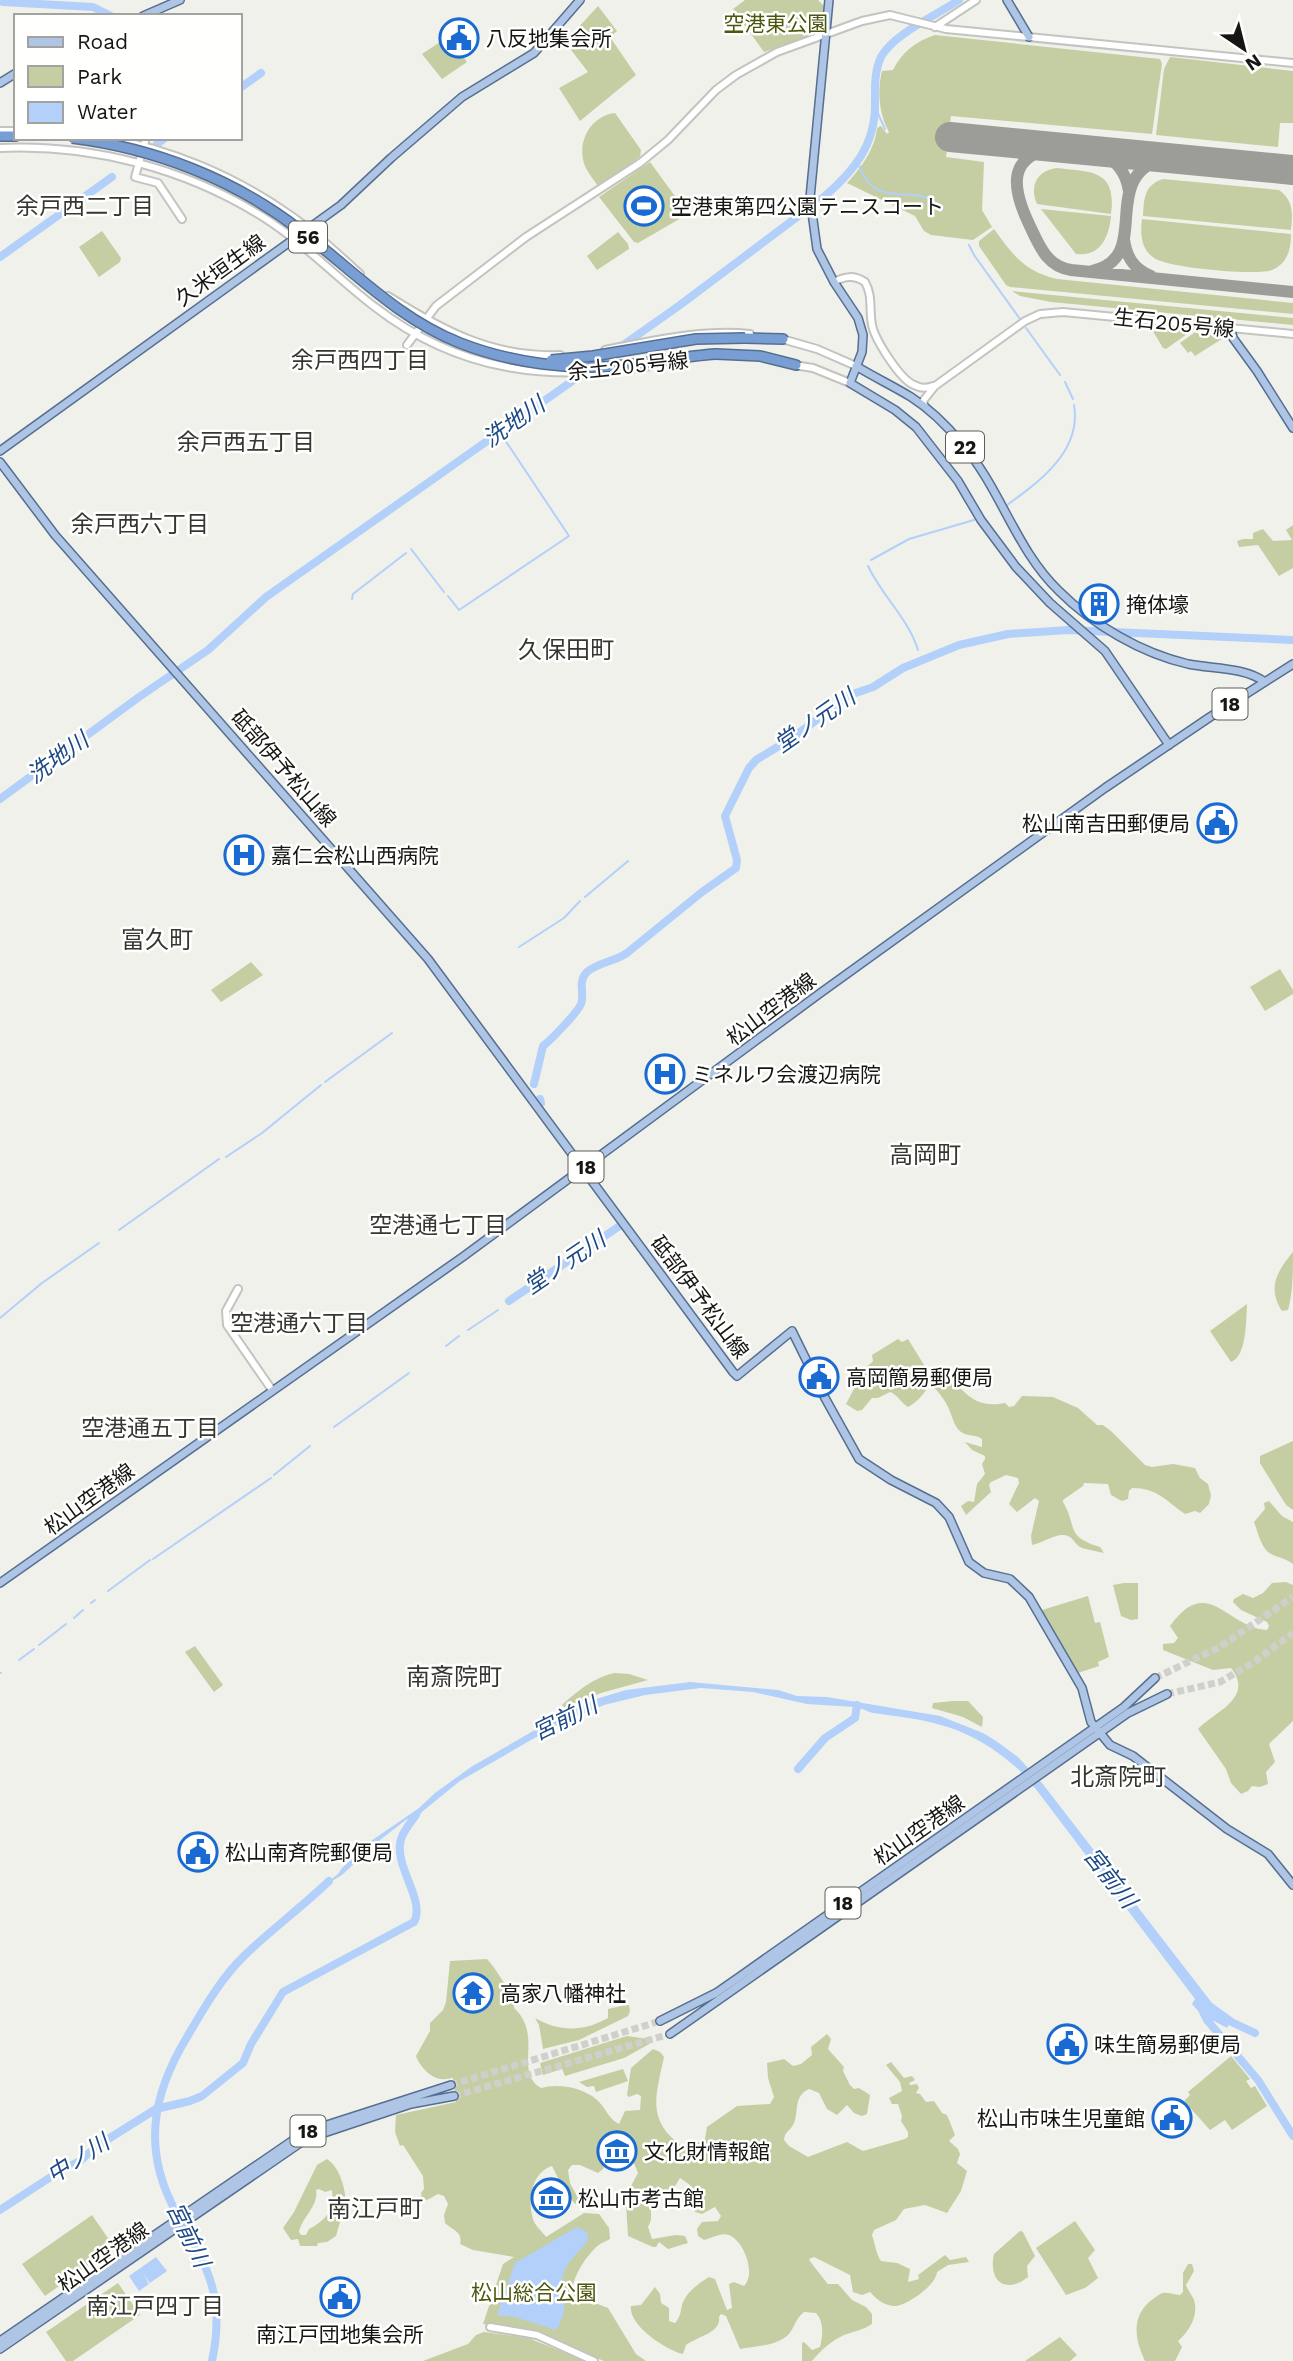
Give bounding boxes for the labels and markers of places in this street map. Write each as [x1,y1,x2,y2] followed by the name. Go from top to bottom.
[438,17,480,59] public building icon: 八反地集会所
[486,26,612,51] place label: 八反地集会所
[623,185,665,227] sports icon: 空港東第四公園テニスコート
[671,194,944,219] place label: 空港東第四公園テニスコート
[1078,583,1120,625] building icon: 掩体壕
[1126,592,1189,617] place label: 掩体壕
[1196,802,1238,844] public building icon: 松山南吉田郵便局
[1022,811,1190,836] place label: 松山南吉田郵便局
[223,834,265,876] hospital icon: 嘉仁会松山西病院
[271,843,439,868] place label: 嘉仁会松山西病院
[644,1053,686,1095] hospital icon: ミネルワ会渡辺病院
[692,1062,881,1087] place label: ミネルワ会渡辺病院
[798,1356,840,1398] public building icon: 高岡簡易郵便局
[846,1365,993,1390] place label: 高岡簡易郵便局
[177,1831,219,1873] public building icon: 松山南斉院郵便局
[225,1840,393,1865] place label: 松山南斉院郵便局
[452,1972,494,2014] temple icon: 高家八幡神社
[500,1981,626,2006] place label: 高家八幡神社
[1046,2023,1088,2065] public building icon: 味生簡易郵便局
[1094,2032,1241,2057] place label: 味生簡易郵便局
[1151,2097,1193,2139] public building icon: 松山市味生児童館
[977,2106,1145,2131] place label: 松山市味生児童館
[596,2130,638,2172] museum icon: 文化財情報館
[644,2139,770,2164] place label: 文化財情報館
[530,2177,572,2219] museum icon: 松山市考古館
[578,2186,704,2211] place label: 松山市考古館
[319,2276,361,2318] public building icon: 南江戸団地集会所
[256,2322,424,2347] place label: 南江戸団地集会所

